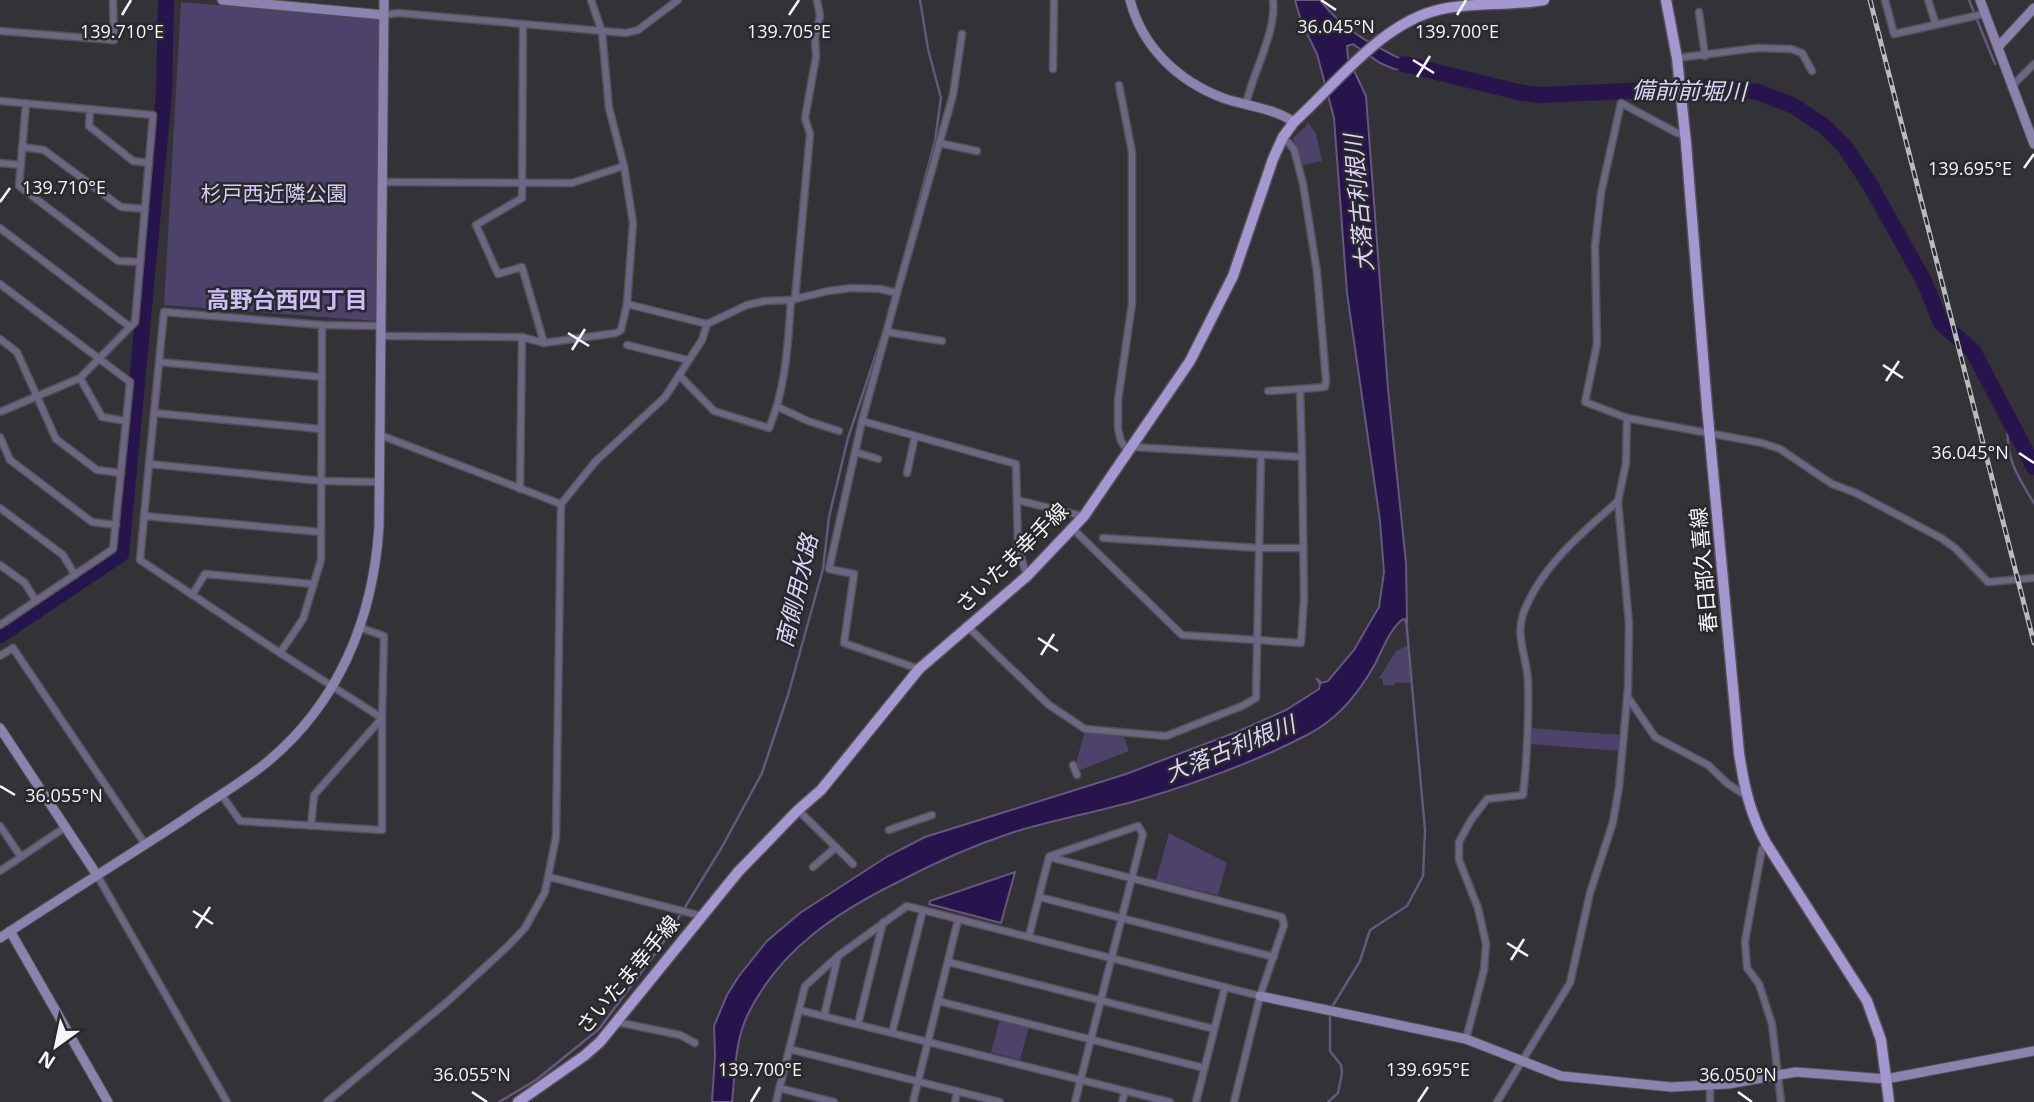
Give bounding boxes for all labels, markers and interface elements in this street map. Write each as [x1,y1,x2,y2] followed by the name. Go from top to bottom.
[1297,14,1375,38] text: 36.045°N
[80,19,164,43] text: 139.710°E
[747,19,831,43] text: 139.705°E
[1415,19,1499,43] text: 139.700°E
[1631,73,1750,107] water label: 備前前堀川
[1336,130,1380,273] water label: 大落古利根川
[1928,156,2012,180] text: 139.695°E
[22,175,106,199] text: 139.710°E
[201,179,348,207] park label: 杉戸西近隣公園
[207,283,368,315] district label: 高野台西四丁目
[1931,440,2009,464] text: 36.045°N
[949,496,1074,618] street label: さいたま幸手線
[1684,506,1722,634] street label: 春日部久喜線
[768,529,825,650] water label: 南側用水路
[1160,706,1302,789] water label: 大落古利根川
[25,783,103,807] text: 36.055°N
[569,909,685,1039] street label: さいたま幸手線
[21,1011,91,1081] north arrow
[33,1045,60,1075] text: N
[718,1057,802,1081] text: 139.700°E
[1386,1057,1470,1081] text: 139.695°E
[433,1062,511,1086] text: 36.055°N
[1699,1062,1777,1086] text: 36.050°N

